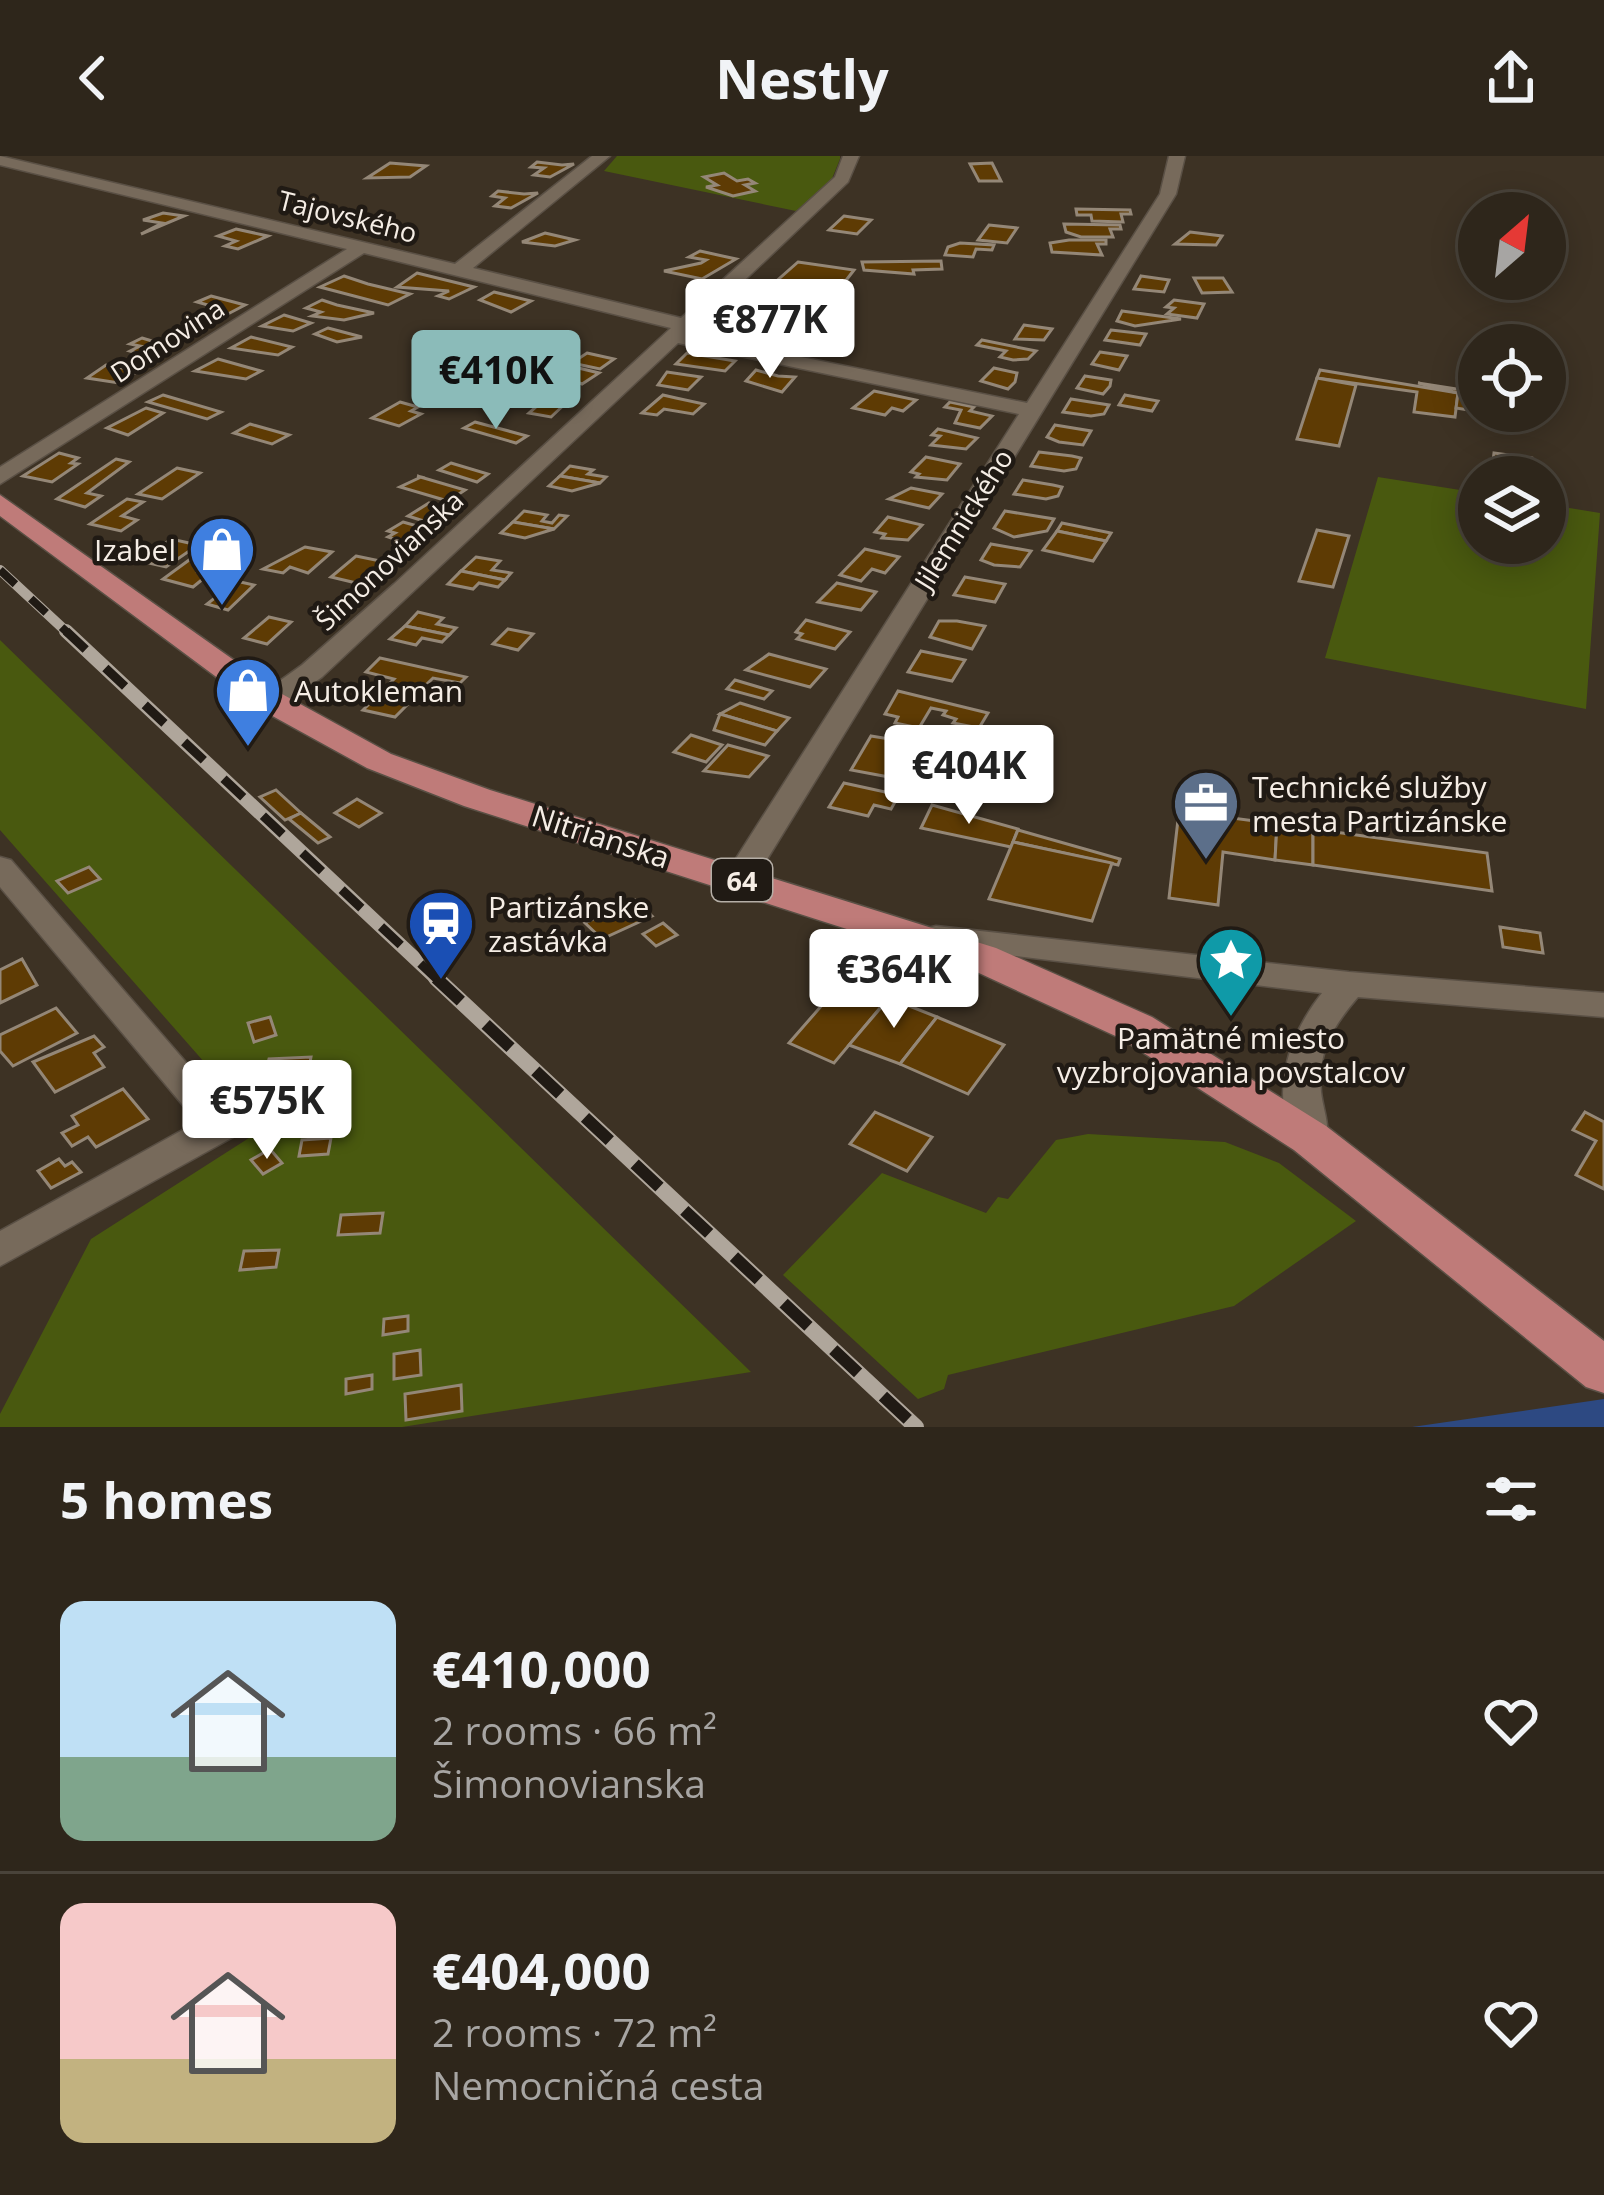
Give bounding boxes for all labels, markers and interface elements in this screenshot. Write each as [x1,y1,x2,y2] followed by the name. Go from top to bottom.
[715,41,889,115] text: Nestly
[60,45,126,111] icon: back
[1478,45,1544,111] icon: share
[275,181,421,251] street label: Tajovského
[1458,192,1566,300] north arrow
[1458,192,1566,564] map controls
[686,279,854,381] pin: €877K
[103,289,231,391] street label: Domovina
[712,291,828,344] text: €877K
[1458,324,1566,432] button: locate
[412,330,580,432] pin: €410K
[438,342,554,395] text: €410K
[903,442,1021,599] street label: Jilemnického
[1458,456,1566,564] button: layers
[307,482,471,638] street label: Šimonovianska
[187,514,257,608] shop icon: Izabel
[94,529,176,570] place label: Izabel
[213,655,283,749] shop icon: Autokleman
[294,670,463,711] place label: Autokleman
[885,725,1053,827] pin: €404K
[911,737,1027,790] text: €404K
[1252,766,1507,841] place label: Technické služby mesta Partizánske
[1171,768,1241,862] office icon: Technické služby mesta Partizánske
[527,794,675,878] street label: Nitrianska
[712,859,772,901] road number: 64
[488,886,649,961] place label: Partizánske zastávka
[406,888,476,982] station icon: Partizánske zastávka
[1196,925,1266,1019] place icon: Pamätné miesto vyzbrojovania povstalcov
[810,929,978,1031] pin: €364K
[836,941,952,994] text: €364K
[1057,1017,1405,1092] place label: Pamätné miesto vyzbrojovania povstalcov
[183,1060,351,1162] pin: €575K
[209,1072,325,1125] text: €575K
[60,1464,273,1534] text: 5 homes
[1478,1466,1544,1532] icon: filters
[432,1633,651,1703] text: €410,000
[156,1649,300,1793] icon: home
[1478,1688,1544,1754] icon: heart
[432,1703,717,1756] text: 2 rooms · 66 m²
[432,1756,706,1809] text: Šimonovianska
[432,1935,651,2005] text: €404,000
[156,1951,300,2095] icon: home
[1478,1990,1544,2056] icon: heart
[432,2005,717,2058] text: 2 rooms · 72 m²
[432,2058,764,2111] text: Nemocničná cesta

